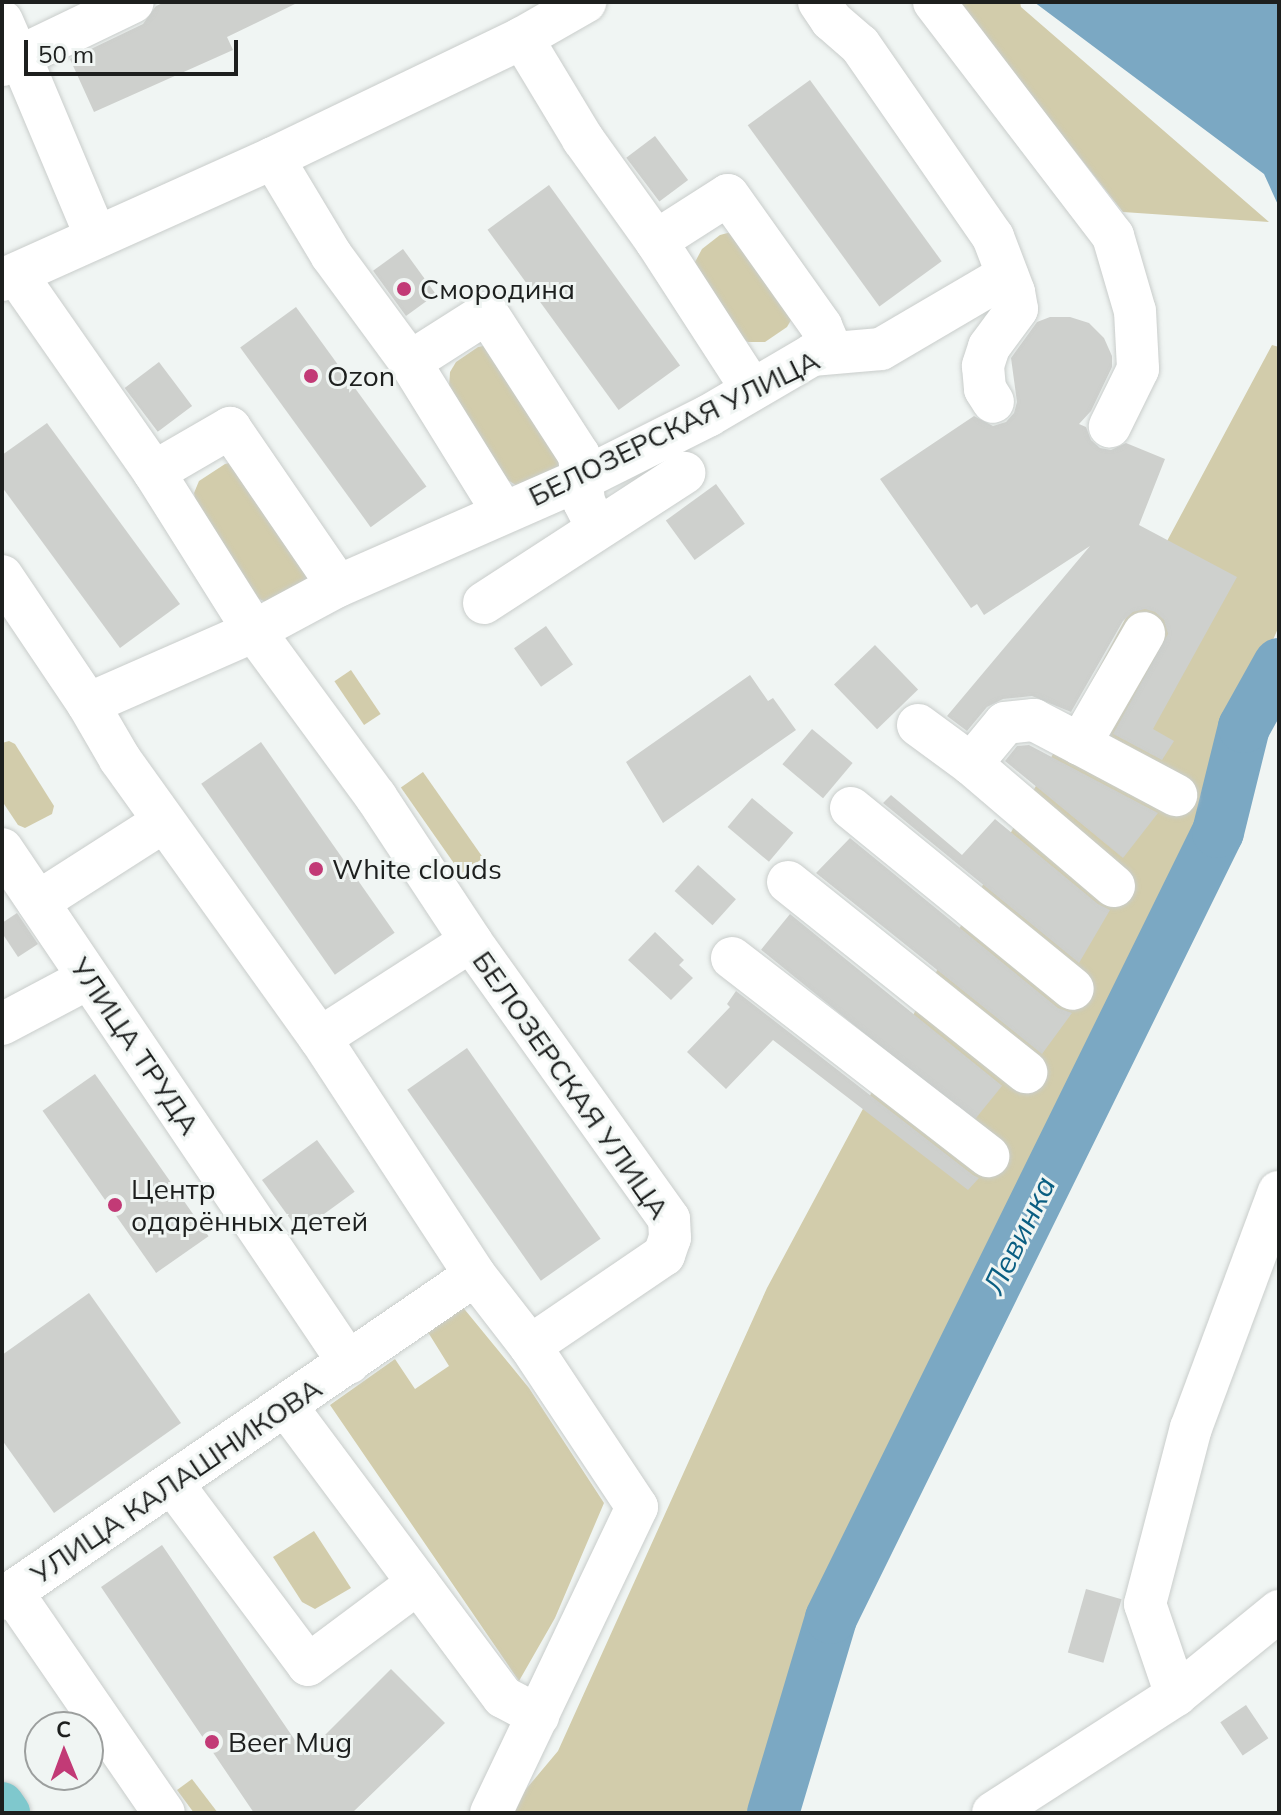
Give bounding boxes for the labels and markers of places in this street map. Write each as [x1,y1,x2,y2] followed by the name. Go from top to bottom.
[420,272,575,306] place label: Смородина
[395,280,413,298] marker: Смородина
[327,359,395,393] place label: Ozon
[302,367,320,385] marker: Ozon
[332,852,502,886] place label: White clouds
[307,860,325,878] marker: White clouds
[131,1172,368,1238] place label: Центр одарённых детей
[106,1196,124,1214] marker: Центр одарённых детей
[228,1725,352,1759] place label: Beer Mug
[203,1733,221,1751] marker: Beer Mug

